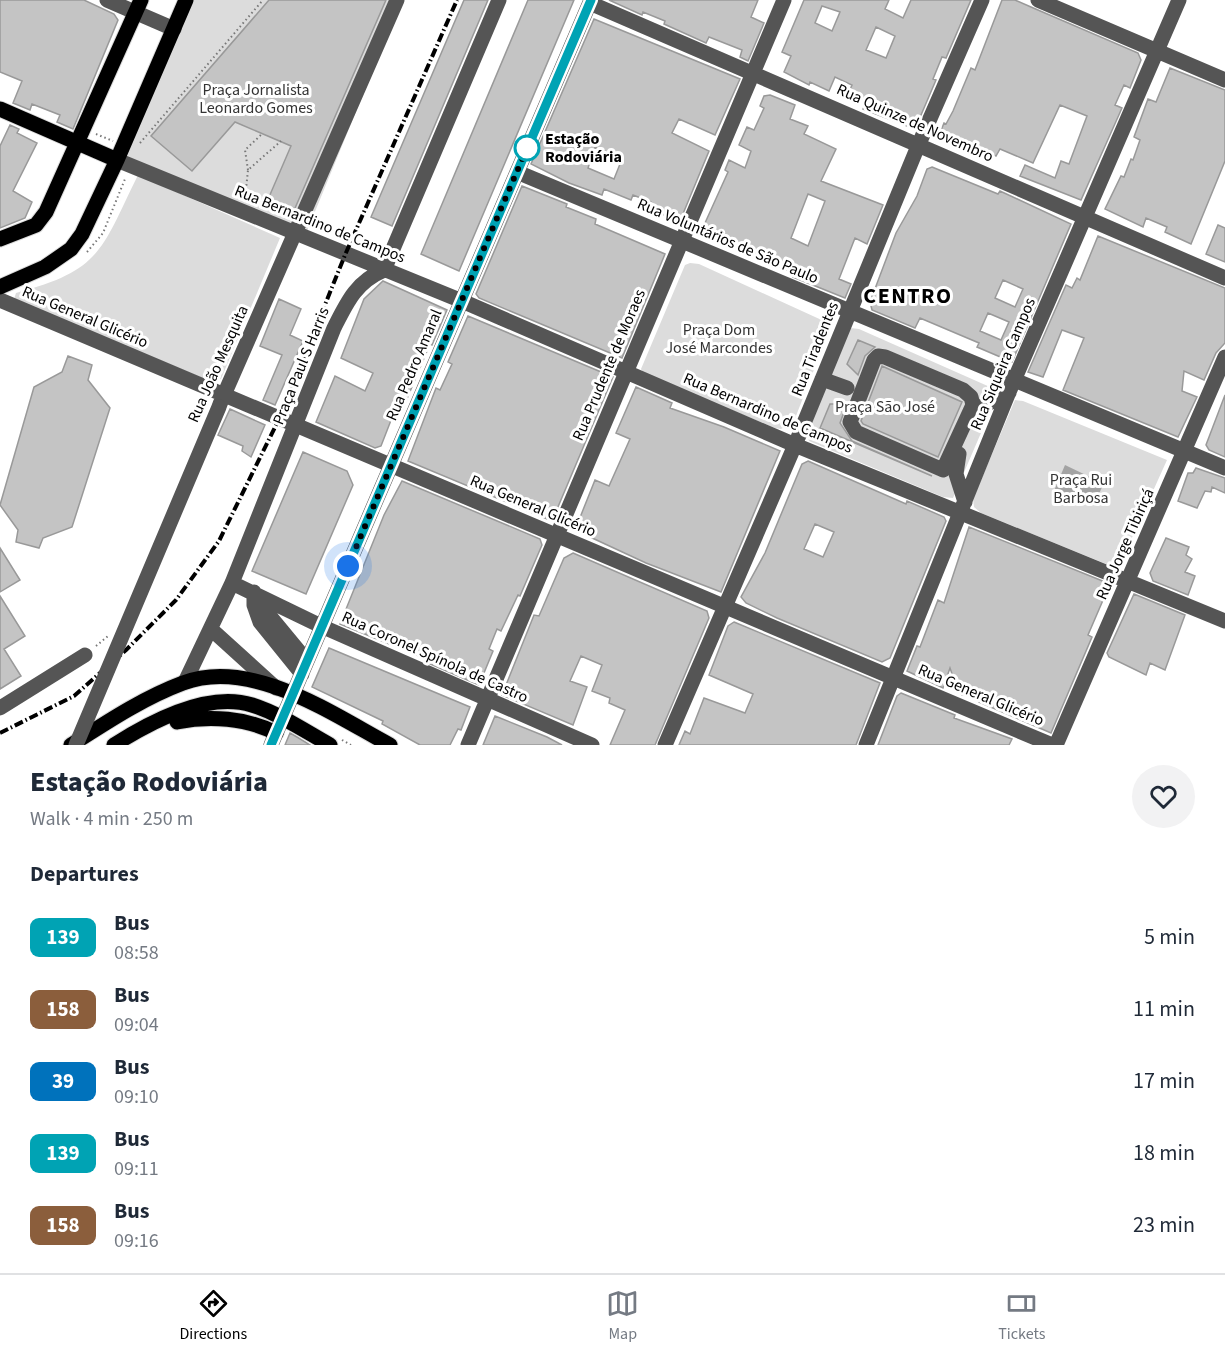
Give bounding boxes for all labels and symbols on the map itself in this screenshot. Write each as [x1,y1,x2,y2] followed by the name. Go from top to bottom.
[199,79,313,119] park label: Praça Jornalista Leonardo Gomes
[833,79,997,167] street label: Rua Quinze de Novembro
[545,128,622,168] place label: Estação Rodoviária
[514,135,540,161] marker: Estação Rodoviária
[231,180,409,268] street label: Rua Bernardino de Campos
[634,193,822,289] street label: Rua Voluntários de São Paulo
[19,280,151,354] street label: Rua General Glicério
[863,280,953,312] district label: CENTRO
[567,286,651,444] street label: Rua Prudente de Moraes
[965,294,1041,434] street label: Rua Siqueira Campos
[786,298,844,400] street label: Rua Tiradentes
[182,302,254,426] street label: Rua João Mesquita
[267,304,335,428] street label: Praça Paul S Harris
[381,306,447,424] street label: Rua Pedro Amaral
[665,319,773,359] park label: Praça Dom José Marcondes
[680,367,856,459] street label: Rua Bernardino de Campos
[835,396,935,418] park label: Praça São José
[467,469,599,543] street label: Rua General Glicério
[1050,469,1112,509] park label: Praça Rui Barbosa
[1091,485,1159,603] street label: Rua Jorge Tibiriçá
[333,551,363,581] your location
[338,606,532,708] street label: Rua Coronel Spínola de Castro
[915,658,1047,732] street label: Rua General Glicério

